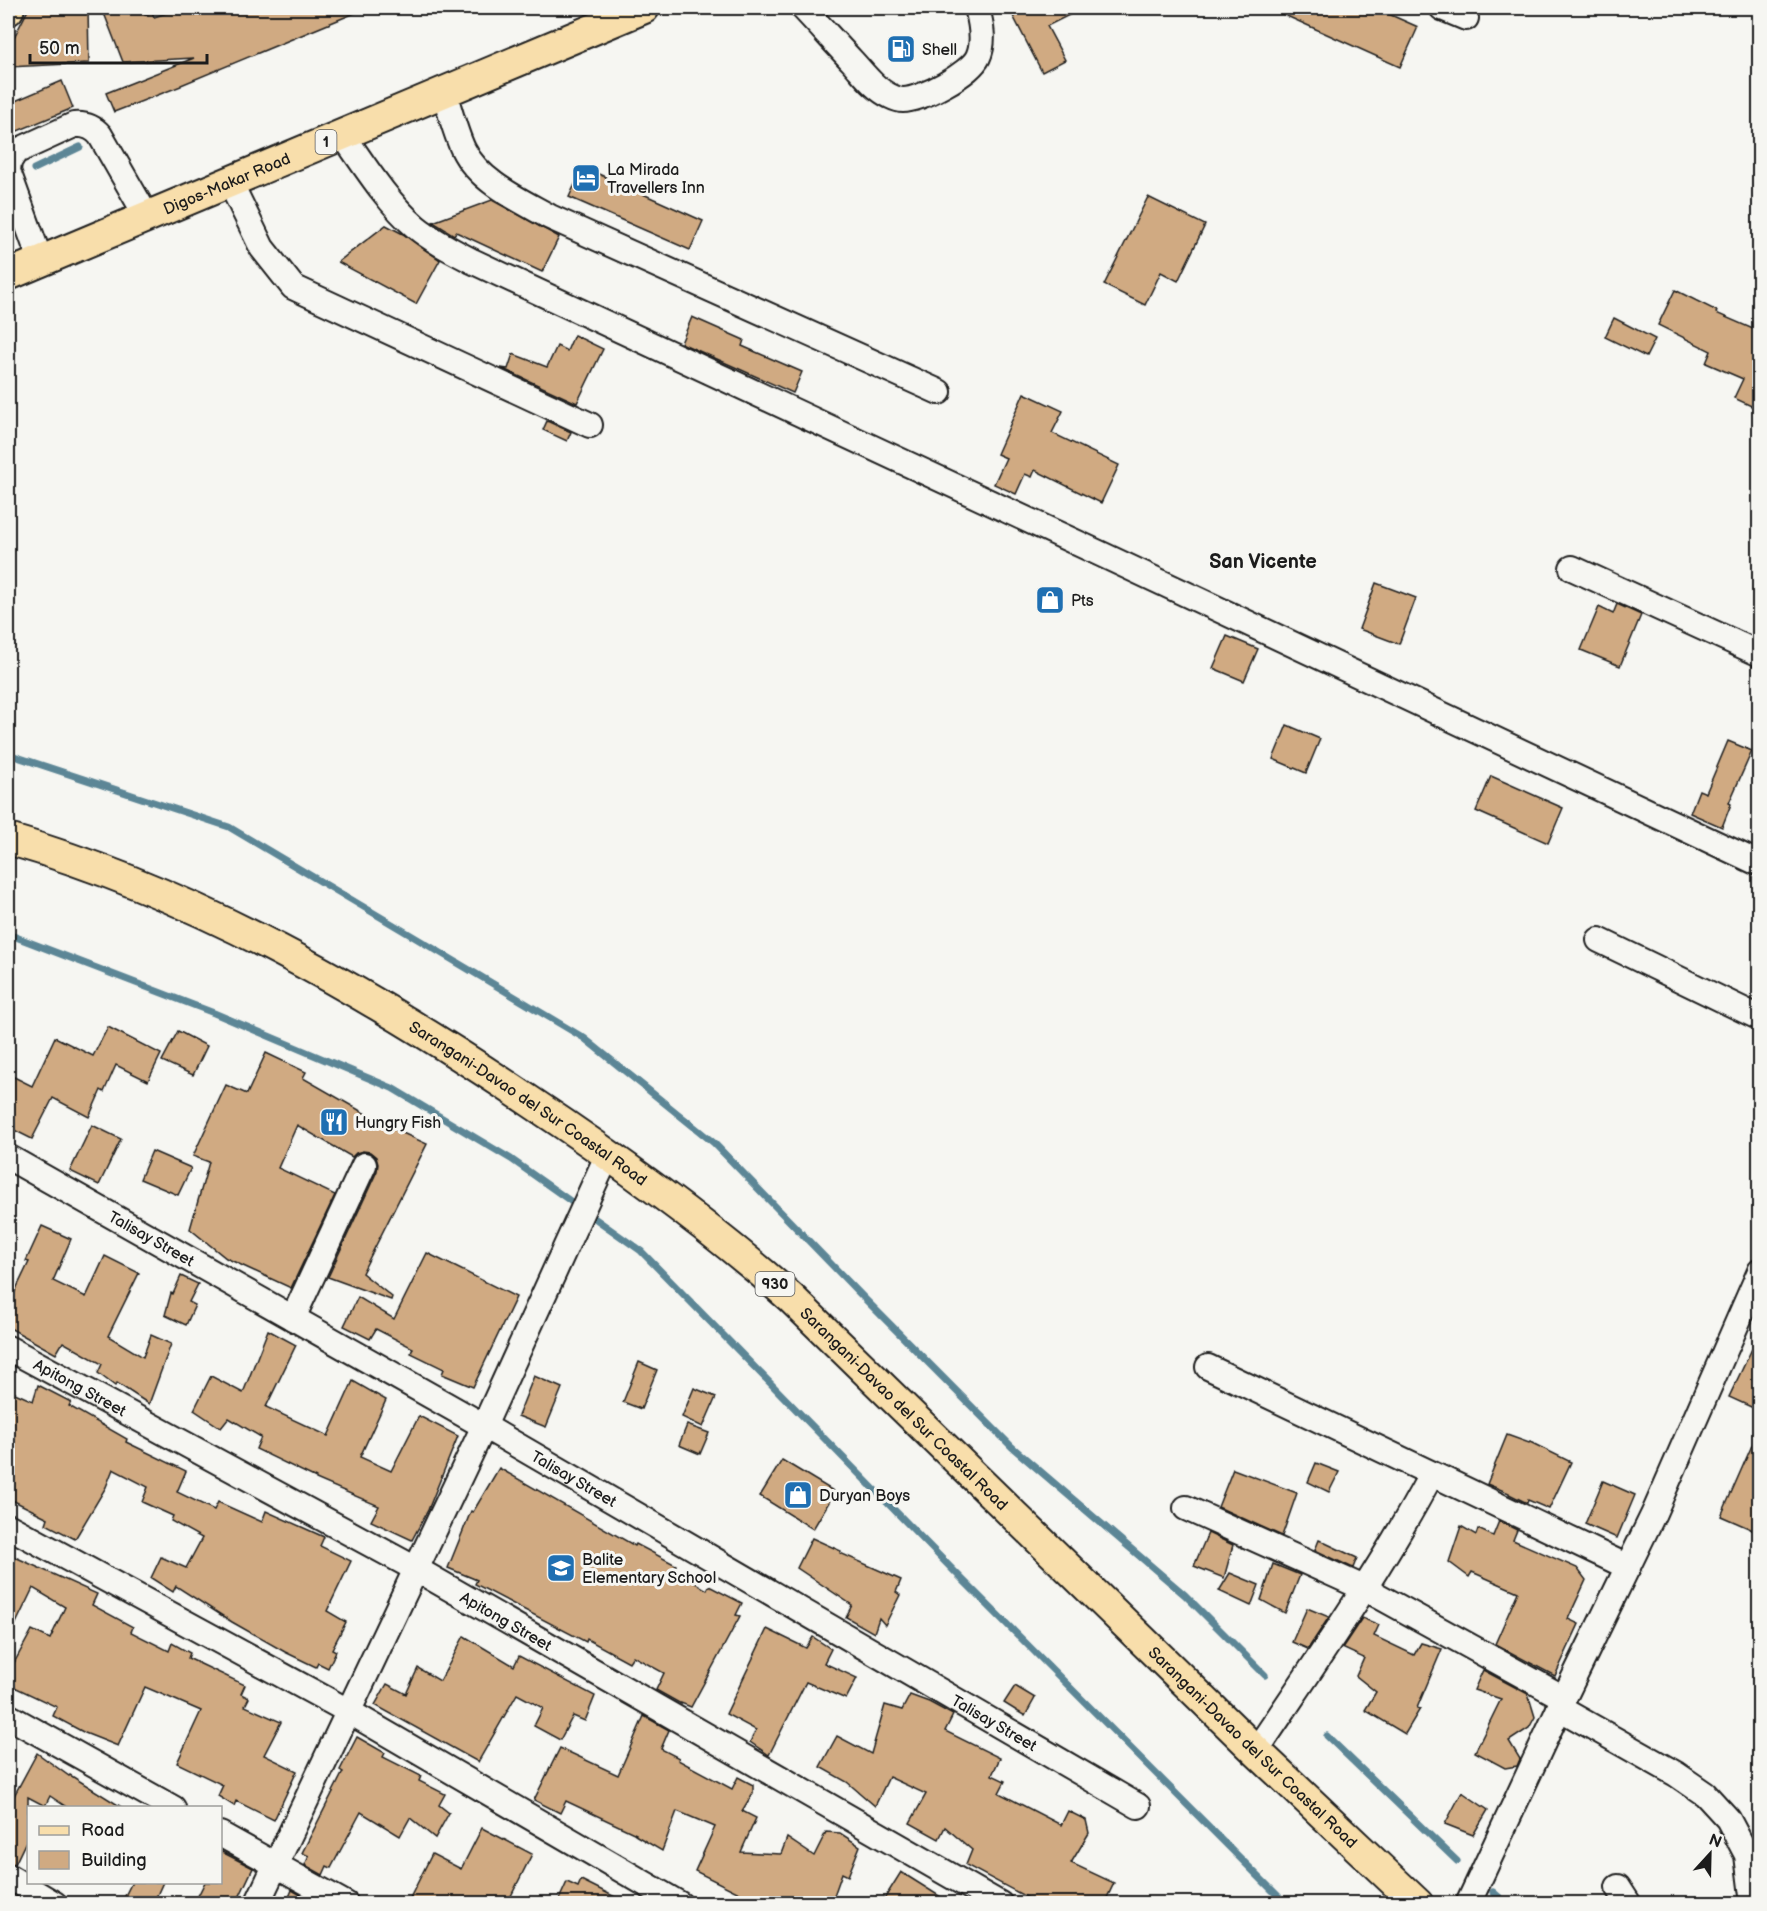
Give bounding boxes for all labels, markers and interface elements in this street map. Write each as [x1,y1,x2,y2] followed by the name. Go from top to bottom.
[30,27,207,65] scale bar
[885,33,917,65] fuel station icon: Shell
[39,38,80,59] text: 50 m
[922,41,957,60] place label: Shell
[316,130,336,154] road number: 1
[161,150,293,220] street label: Digos-Makar Road
[607,161,705,198] place label: La Mirada Travellers Inn
[570,162,602,194] hotel icon: La Mirada Travellers Inn
[1209,550,1317,574] district label: San Vicente
[1034,584,1066,616] shop icon: Pts
[1071,592,1094,611] place label: Pts
[405,1018,650,1190] street label: Sarangani-Davao del Sur Coastal Road
[318,1106,350,1138] restaurant icon: Hungry Fish
[355,1114,441,1133] place label: Hungry Fish
[105,1208,197,1271] street label: Talisay Street
[756,1272,794,1296] road number: 930
[796,1304,1011,1515] street label: Sarangani-Davao del Sur Coastal Road
[30,1356,129,1421] street label: Apitong Street
[527,1447,620,1512] street label: Talisay Street
[782,1479,814,1511] shop icon: Duryan Boys
[819,1487,910,1506] place label: Duryan Boys
[582,1551,716,1588] place label: Balite Elementary School
[545,1552,577,1584] school or university icon: Balite Elementary School
[456,1588,555,1656] street label: Apitong Street
[1144,1643,1361,1853] street label: Sarangani-Davao del Sur Coastal Road
[948,1692,1040,1756] street label: Talisay Street
[27,1806,222,1884] legend
[81,1820,125,1841] text: Road
[1680,1824,1740,1884] north arrow
[1706,1830,1724,1853] text: N
[81,1850,147,1871] text: Building

